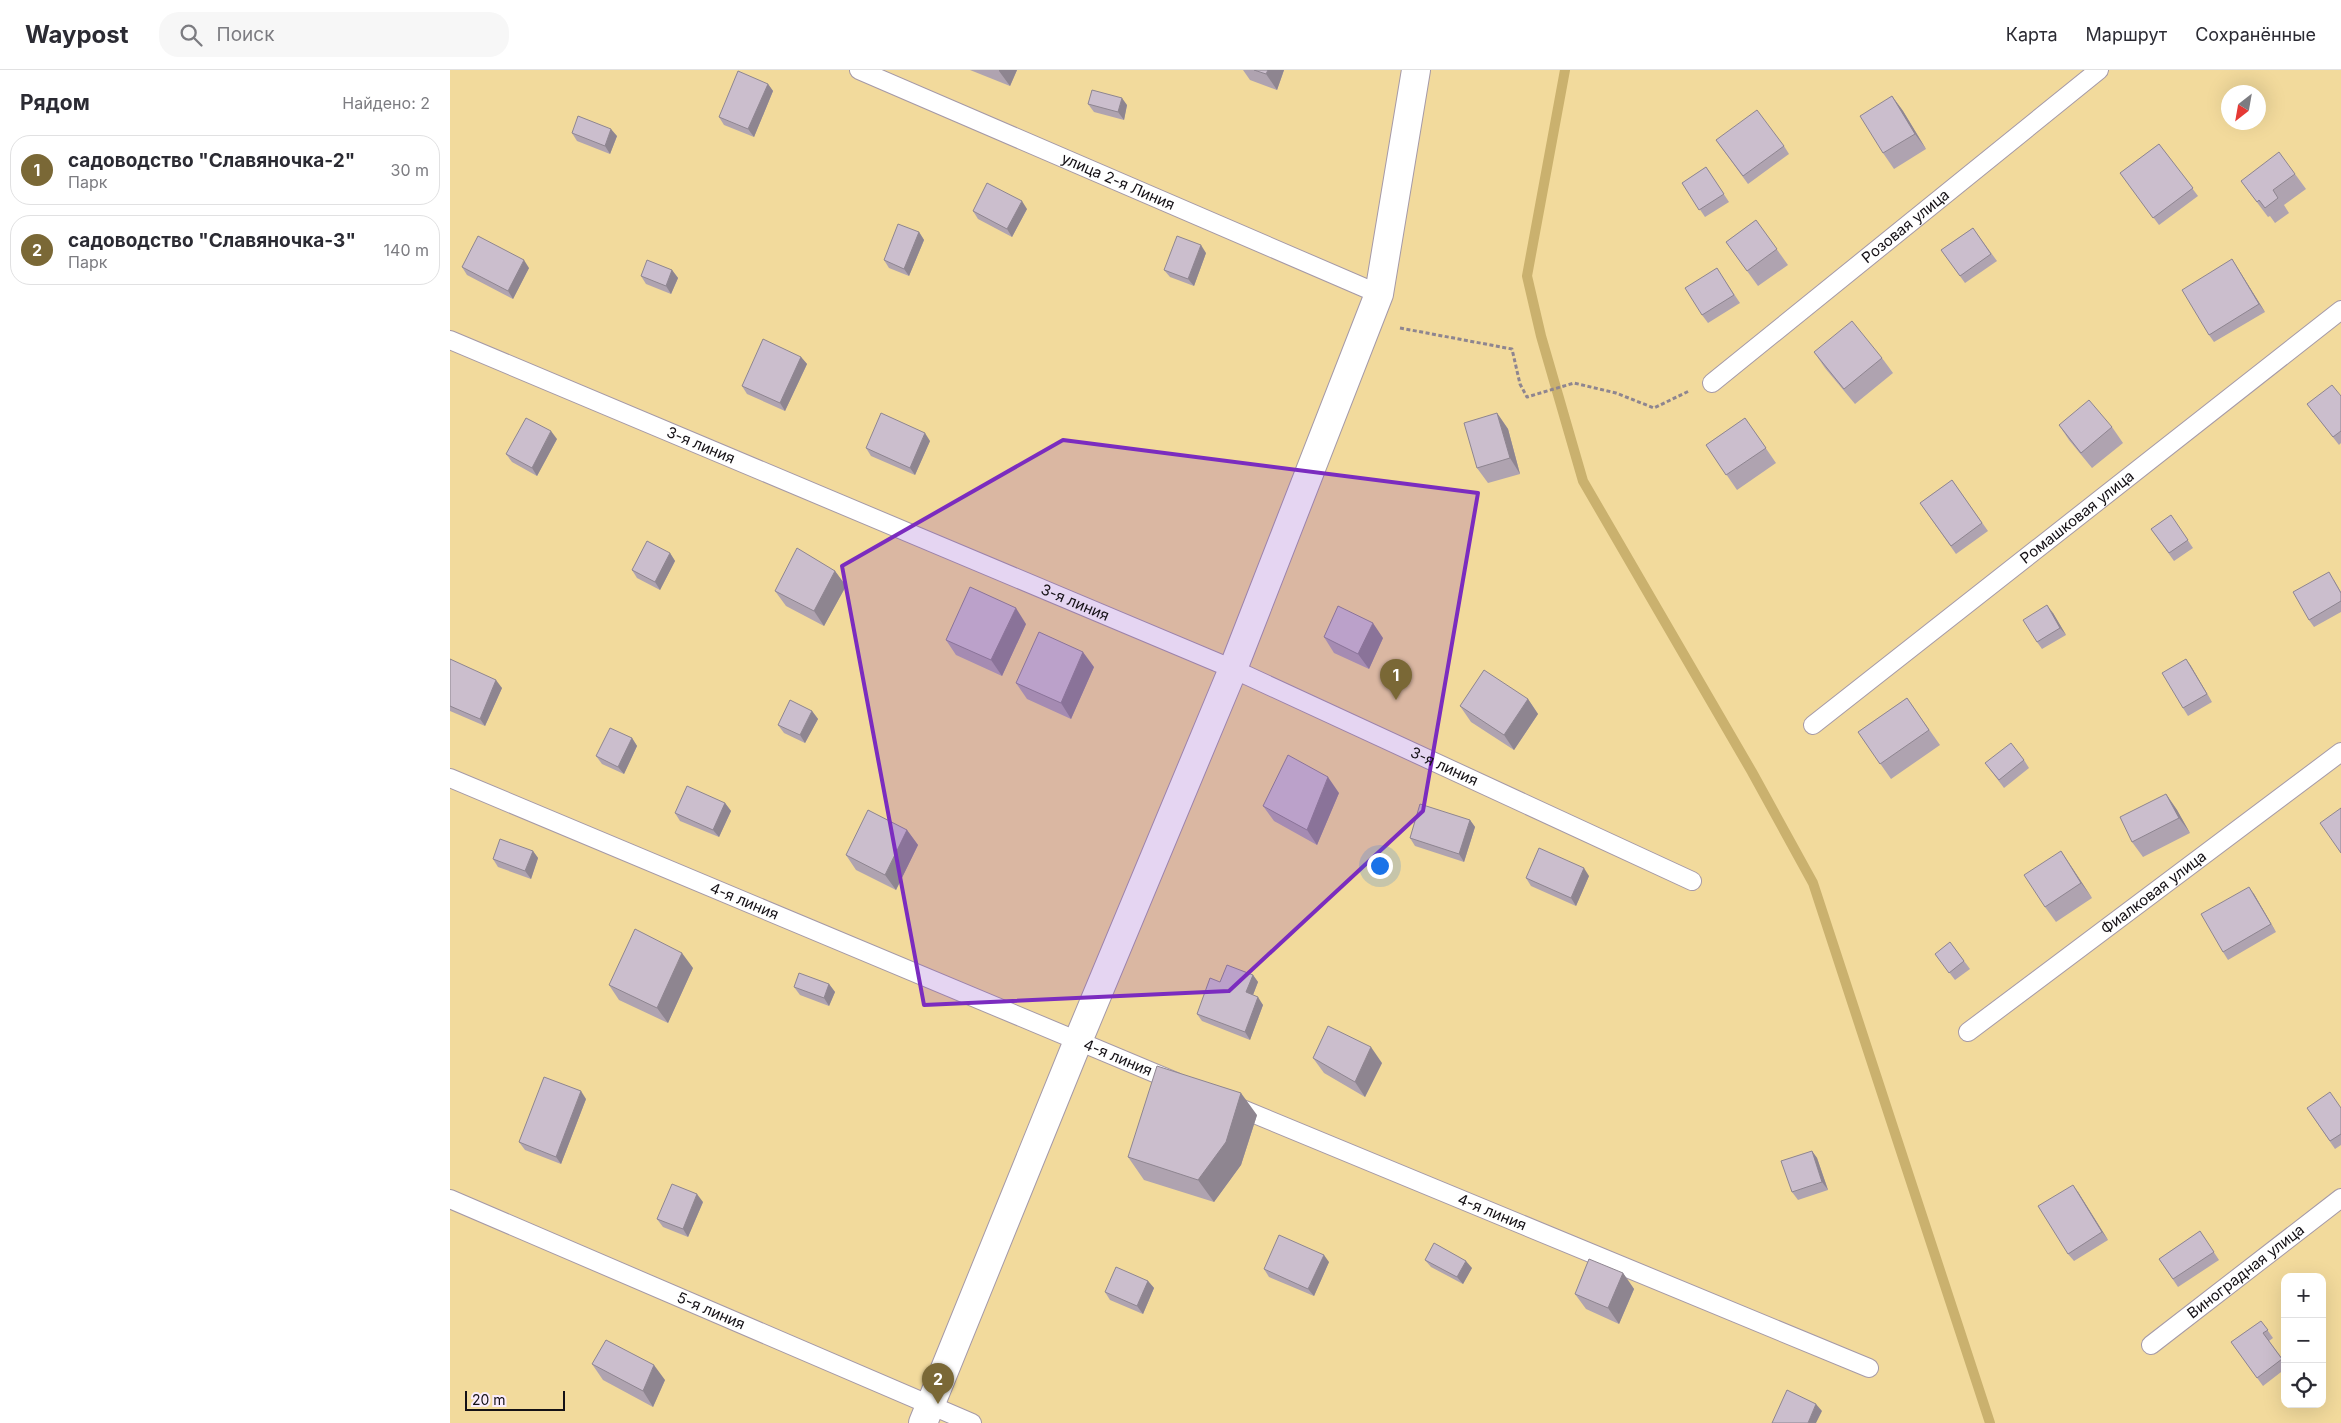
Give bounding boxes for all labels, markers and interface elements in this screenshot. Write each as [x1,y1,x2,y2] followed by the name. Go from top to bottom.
[159,12,509,57] search box
[25,20,129,49] text: Waypost
[177,21,205,49] icon: search
[217,23,274,46] text: Поиск
[2006,24,2058,45] text: Карта
[2086,24,2167,45] text: Маршрут
[2195,24,2316,45] text: Сохранённые
[2221,85,2266,130] north arrow
[20,90,90,115] text: Рядом
[342,93,430,113] text: Найдено: 2
[1059,148,1178,214] street label: улица 2-я Линия
[68,149,355,172] text: садоводство "Славяночка-2"
[34,160,40,180] text: 1
[391,160,429,180] text: 30 m
[68,172,107,192] text: Парк
[1858,185,1953,267] street label: Розовая улица
[68,229,356,252] text: садоводство "Славяночка-3"
[32,240,42,260] text: 2
[384,240,429,260] text: 140 m
[68,252,107,272] text: Парк
[664,422,738,468] street label: 3-я линия
[2016,466,2138,568] street label: Ромашковая улица
[1038,579,1112,625] street label: 3-я линия
[1380,659,1412,700] pin: 1
[1408,742,1481,790] street label: 3-я линия
[2097,847,2210,938] street label: Фиалковая улица
[1367,853,1393,879] your location
[707,878,782,924] street label: 4-я линия
[1081,1034,1155,1080] street label: 4-я линия
[1455,1189,1529,1234] street label: 4-я линия
[2183,1220,2308,1322] street label: Виноградная улица
[2281,1273,2326,1408] map controls
[2281,1273,2326,1318] button: +
[674,1288,748,1333] street label: 5-я линия
[2281,1318,2326,1363] button: −
[922,1363,954,1404] pin: 2
[2281,1363,2326,1408] button: locate
[465,1388,565,1411] scale bar
[472,1391,506,1408] text: 20 m

